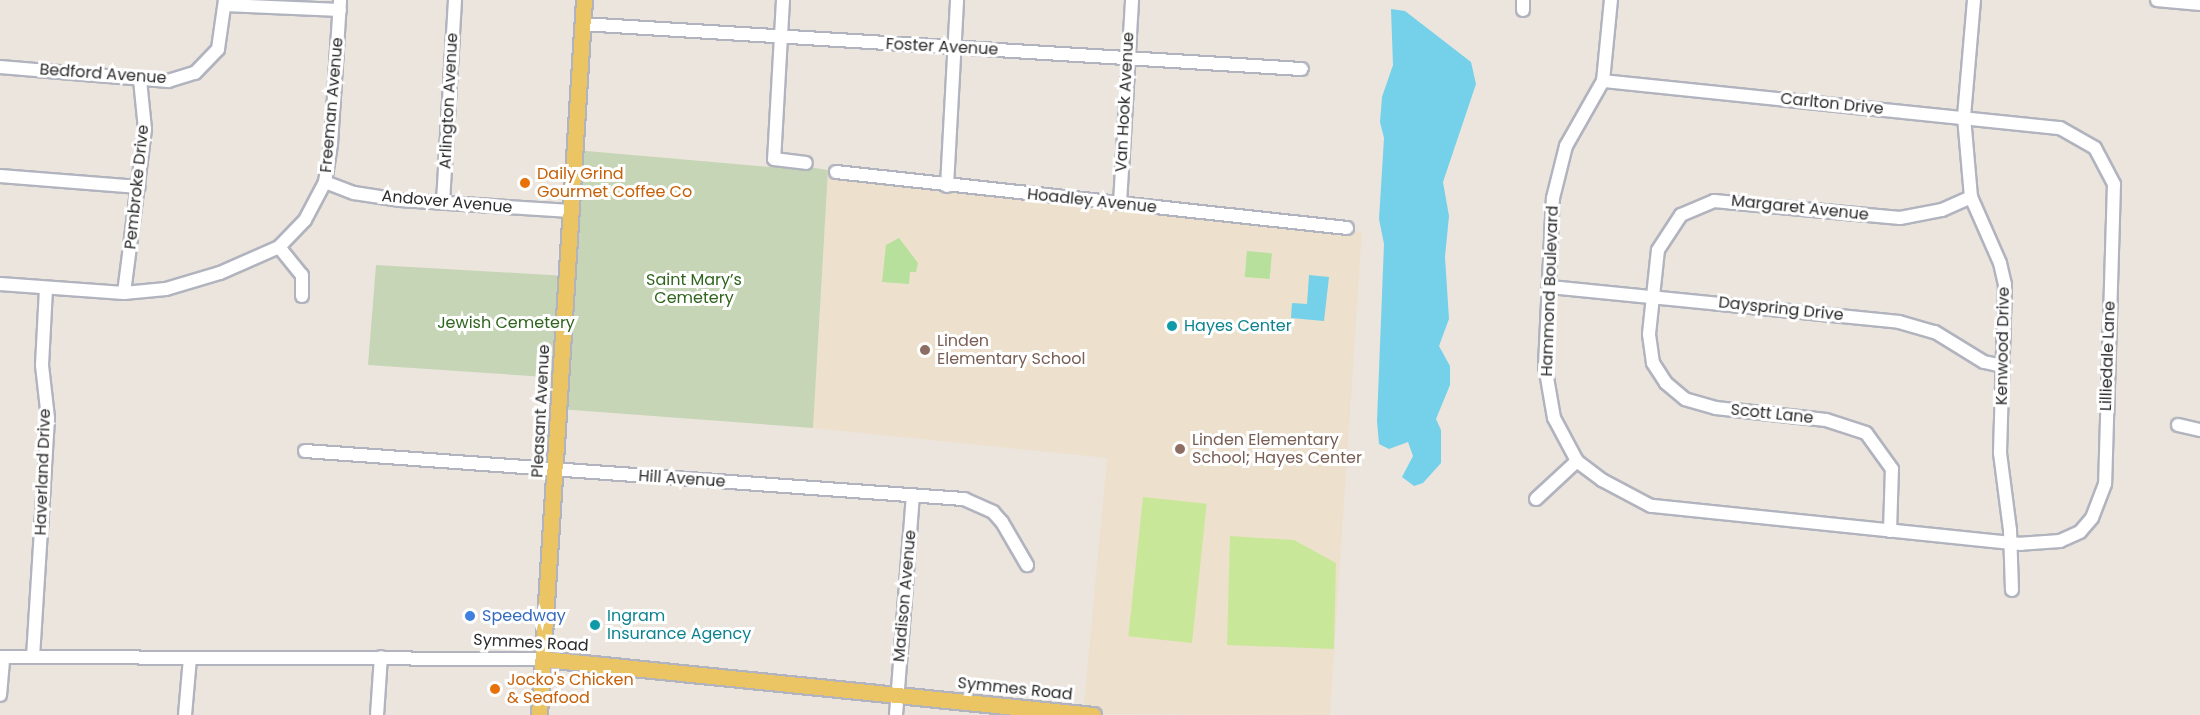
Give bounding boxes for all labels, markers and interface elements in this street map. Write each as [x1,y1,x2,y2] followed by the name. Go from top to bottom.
[1112,31,1138,173] street label: Van Hook Avenue
[436,32,462,170] street label: Arlington Avenue
[885,34,999,60] street label: Foster Avenue
[317,37,347,173] street label: Freeman Avenue
[39,60,167,88] street label: Bedford Avenue
[1779,89,1885,119] street label: Carlton Drive
[121,124,153,250] street label: Pembroke Drive
[537,164,692,202] place label: Daily Grind Gourmet Coffee Co
[518,176,532,190] marker: Daily Grind Gourmet Coffee Co
[1026,185,1158,217] street label: Hoadley Avenue
[381,187,513,217] street label: Andover Avenue
[1730,191,1870,225] street label: Margaret Avenue
[1537,205,1563,377] street label: Hammond Boulevard
[646,270,742,308] park label: Saint Mary’s Cemetery
[1992,287,2014,405] street label: Kenwood Drive
[1718,293,1844,325] street label: Dayspring Drive
[2096,301,2120,411] street label: Lilliedale Lane
[437,313,575,333] park label: Jewish Cemetery
[1184,316,1292,336] place label: Hayes Center
[1165,319,1179,333] marker: Hayes Center
[937,331,1085,369] place label: Linden Elementary School
[918,343,932,357] marker: Linden Elementary School
[528,344,554,478] street label: Pleasant Avenue
[1730,400,1814,428] street label: Scott Lane
[31,408,55,536] street label: Haverland Drive
[1192,430,1362,468] place label: Linden Elementary School; Hayes Center
[1173,442,1187,456] marker: Linden Elementary School; Hayes Center
[638,466,726,492] street label: Hill Avenue
[890,529,920,663] street label: Madison Avenue
[482,606,566,626] place label: Speedway
[607,606,751,644] place label: Ingram Insurance Agency
[463,609,477,623] marker: Speedway
[588,618,602,632] marker: Ingram Insurance Agency
[473,630,589,656] street label: Symmes Road
[507,670,634,708] place label: Jocko's Chicken & Seafood
[957,673,1073,705] street label: Symmes Road
[488,682,502,696] marker: Jocko's Chicken & Seafood

